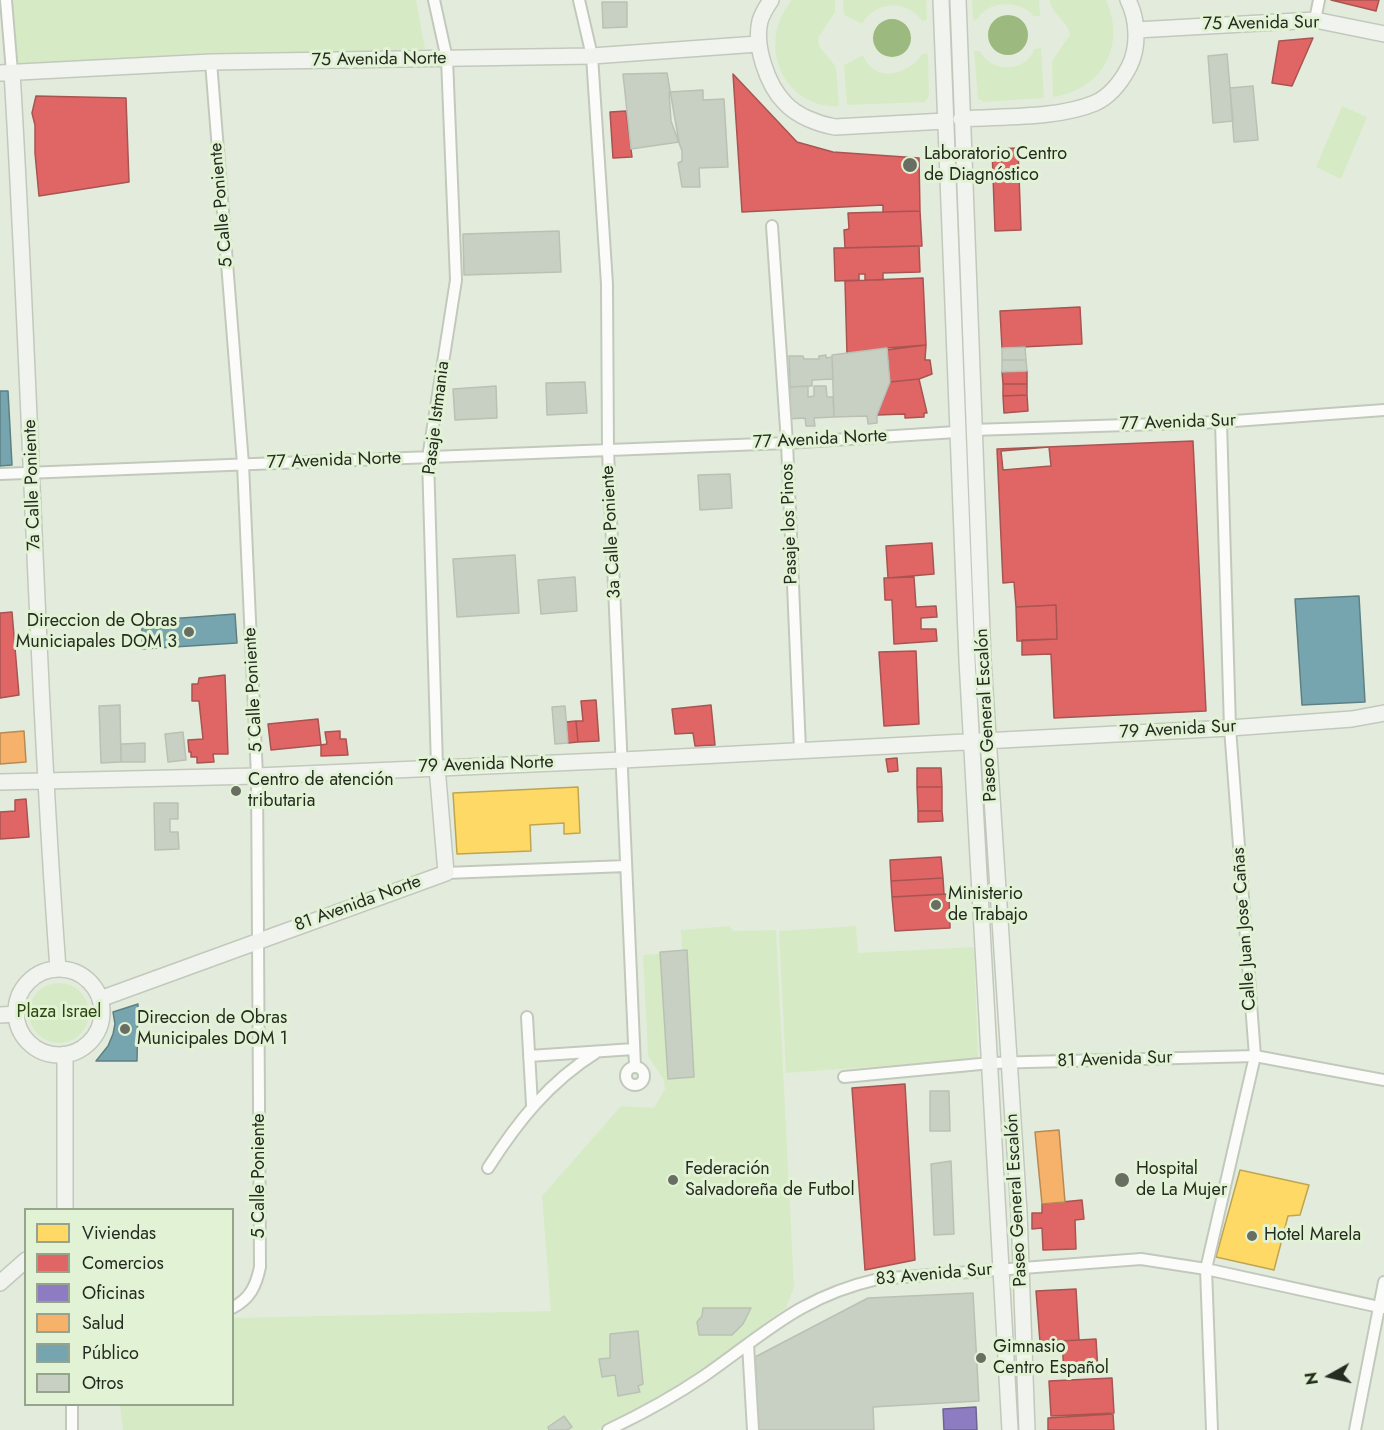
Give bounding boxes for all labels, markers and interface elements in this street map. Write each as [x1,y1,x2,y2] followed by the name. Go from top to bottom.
[1202,12,1320,36] street label: 75 Avenida Sur
[311,48,447,72] street label: 75 Avenida Norte
[206,142,238,268] street label: 5 Calle Poniente
[924,144,1067,186] place label: Laboratorio Centro de Diagnóstico
[901,156,919,174] marker: Laboratorio Centro de Diagnóstico
[419,360,455,476] street label: Pasaje Istmania
[1120,410,1236,436] street label: 77 Avenida Sur
[20,419,46,551] street label: 7a Calle Poniente
[752,426,888,454] street label: 77 Avenida Norte
[267,448,401,474] street label: 77 Avenida Norte
[777,463,803,585] street label: Pasaje los Pinos
[598,465,626,599] street label: 3a Calle Poniente
[16,611,177,654] place label: Direccion de Obras Municiapales DOM 3
[182,625,196,639] marker: Direccion de Obras Municiapales DOM 3
[240,627,268,753] street label: 5 Calle Poniente
[972,628,1002,802] street label: Paseo General Escalón
[1119,716,1237,744] street label: 79 Avenida Sur
[418,752,554,778] street label: 79 Avenida Norte
[248,770,394,812] place label: Centro de atención tributaria
[229,784,243,798] marker: Centro de atención tributaria
[1229,847,1261,1011] street label: Calle Juan Jose Cañas
[292,871,424,937] street label: 81 Avenida Norte
[948,884,1028,926] place label: Ministerio de Trabajo
[929,898,943,912] marker: Ministerio de Trabajo
[17,1002,101,1024] park label: Plaza Israel
[137,1008,288,1050] place label: Direccion de Obras Municipales DOM 1
[118,1022,132,1036] marker: Direccion de Obras Municipales DOM 1
[1057,1047,1173,1073] street label: 81 Avenida Sur
[249,1113,271,1239] street label: 5 Calle Poniente
[1002,1113,1032,1287] street label: Paseo General Escalón
[685,1159,855,1202] place label: Federación Salvadoreña de Futbol
[1136,1159,1227,1202] place label: Hospital de La Mujer
[1113,1171,1131,1189] marker: Hospital de La Mujer
[666,1173,680,1187] marker: Federación Salvadoreña de Futbol
[24,1208,234,1406] legend
[82,1220,156,1246] text: Viviendas
[1264,1225,1361,1247] place label: Hotel Marela
[1245,1229,1259,1243] marker: Hotel Marela
[82,1250,164,1276] text: Comercios
[875,1259,993,1291] street label: 83 Avenida Sur
[82,1280,145,1306] text: Oficinas
[82,1310,124,1336] text: Salud
[993,1337,1109,1380] place label: Gimnasio Centro Español
[82,1340,139,1366] text: Público
[1300,1346,1360,1406] north arrow
[974,1351,988,1365] marker: Gimnasio Centro Español
[82,1370,124,1396] text: Otros
[1299,1371,1324,1386] text: N

